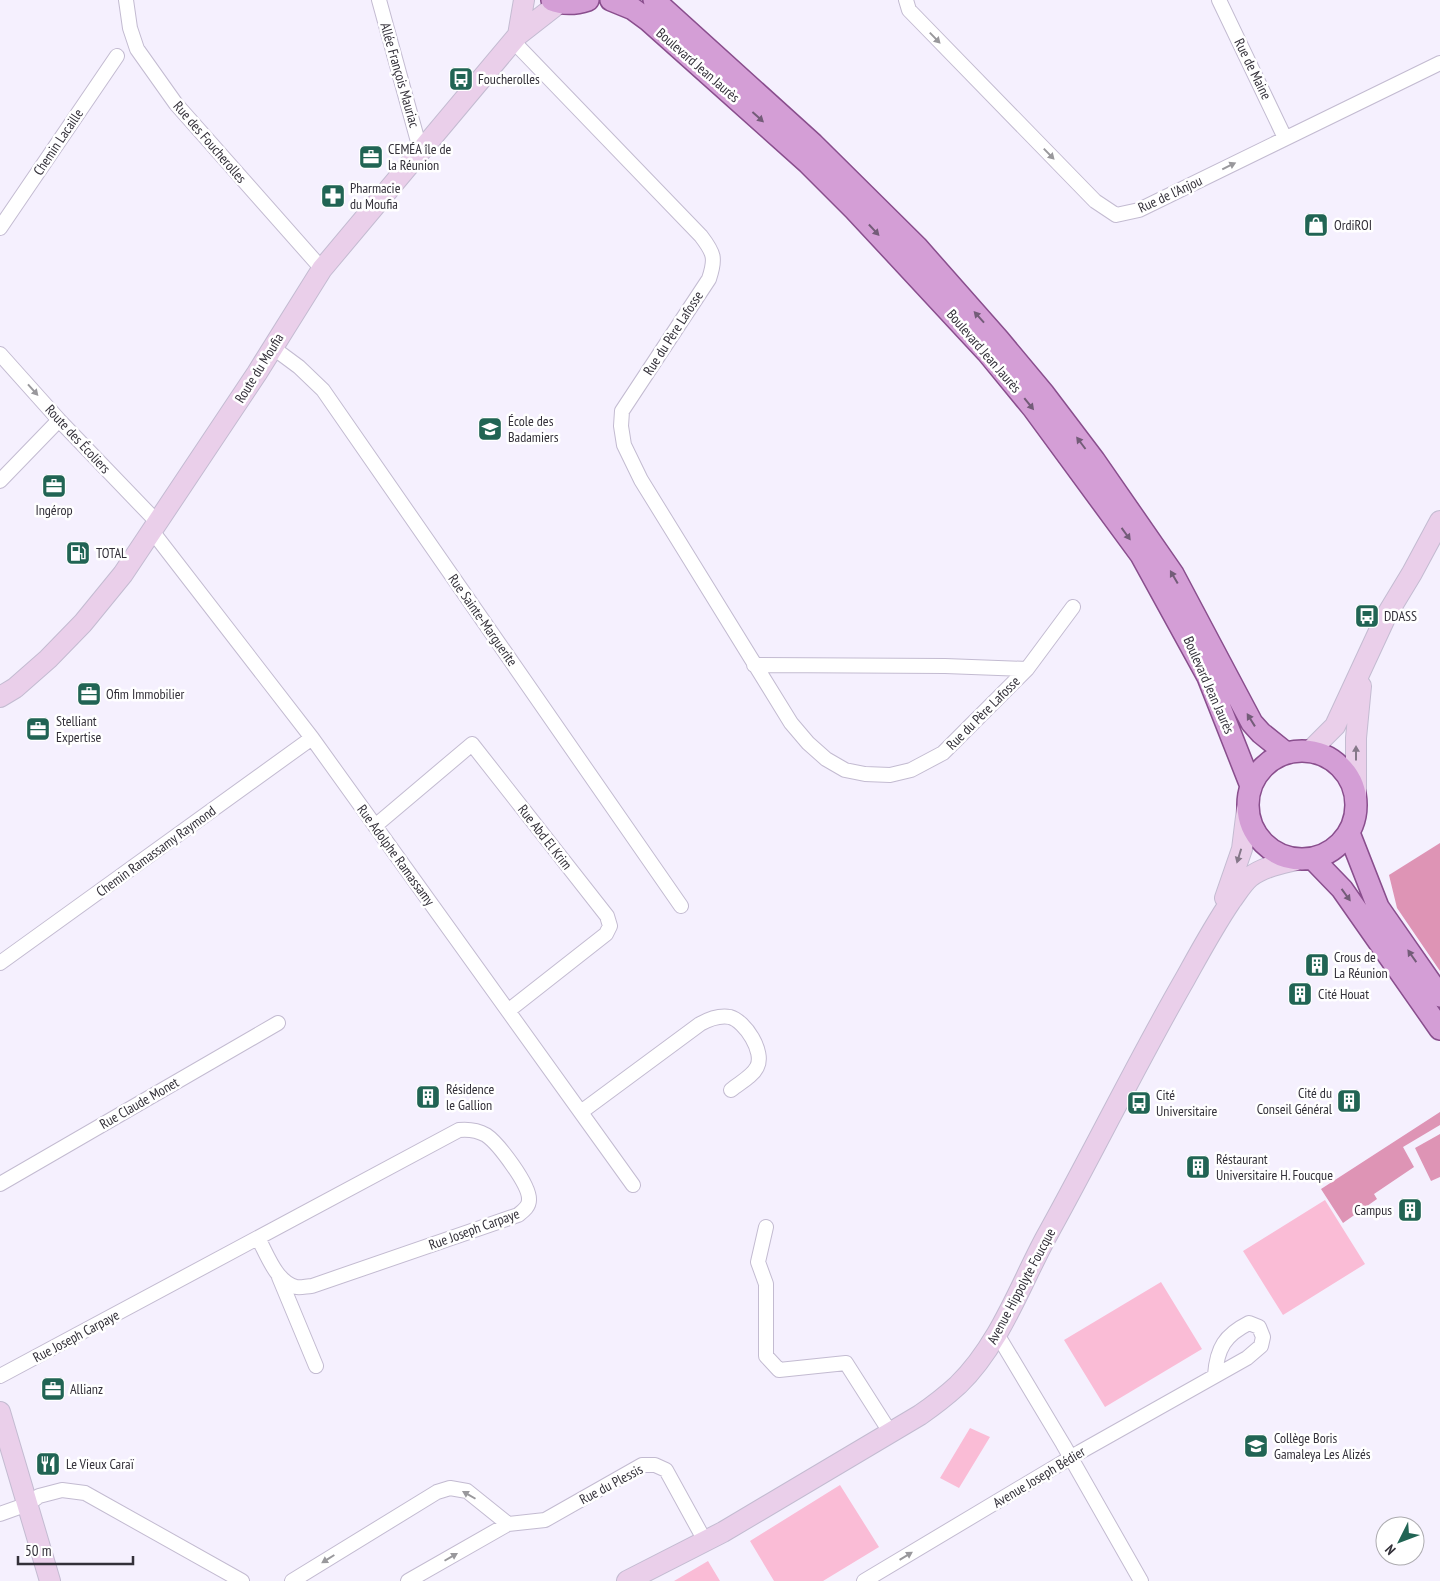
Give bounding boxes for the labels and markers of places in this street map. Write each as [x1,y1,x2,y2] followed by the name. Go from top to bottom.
[448,66,474,92] bus stop icon: Foucherolles
[478,70,540,88] place label: Foucherolles
[388,140,452,174] place label: CEMÉA île de la Réunion
[358,144,384,170] office icon: CEMÉA île de la Réunion
[350,179,401,213] place label: Pharmacie du Moufia
[320,183,346,209] pharmacy icon: Pharmacie du Moufia
[1303,212,1329,238] shop icon: OrdiROI
[1334,216,1372,234] place label: OrdiROI
[508,412,559,446] place label: École des Badamiers
[477,416,503,442] school or university icon: École des Badamiers
[41,473,67,499] office icon: Ingérop
[35,501,73,519] place label: Ingérop
[65,540,91,566] fuel station icon: TOTAL
[96,544,127,562] place label: TOTAL
[1354,603,1380,629] bus stop icon: DDASS
[1384,607,1417,625] place label: DDASS
[76,681,102,707] office icon: Ofim Immobilier
[106,685,185,703] place label: Ofim Immobilier
[56,712,101,746] place label: Stelliant Expertise
[25,716,51,742] office icon: Stelliant Expertise
[1334,948,1388,982] place label: Crous de La Réunion
[1304,952,1330,978] building icon: Crous de La Réunion
[1287,981,1313,1007] building icon: Cité Houat
[1318,985,1369,1003] place label: Cité Houat
[446,1080,494,1114] place label: Résidence le Gallion
[415,1084,441,1110] building icon: Résidence le Gallion
[1257,1084,1333,1118] place label: Cité du Conseil Général
[1156,1086,1218,1120] place label: Cité Universitaire
[1336,1088,1362,1114] building icon: Cité du Conseil Général
[1126,1090,1152,1116] bus stop icon: Cité Universitaire
[1216,1150,1333,1184] place label: Réstaurant Universitaire H. Foucque
[1185,1154,1211,1180] building icon: Réstaurant Universitaire H. Foucque
[1397,1197,1423,1223] building icon: Campus
[1354,1201,1392,1219] place label: Campus
[40,1376,66,1402] office icon: Allianz
[70,1380,103,1398] place label: Allianz
[1274,1429,1371,1463] place label: Collège Boris Gamaleya Les Alizés
[1243,1433,1269,1459] school or university icon: Collège Boris Gamaleya Les Alizés
[35,1451,61,1477] restaurant icon: Le Vieux Caraï
[66,1455,135,1473] place label: Le Vieux Caraï

